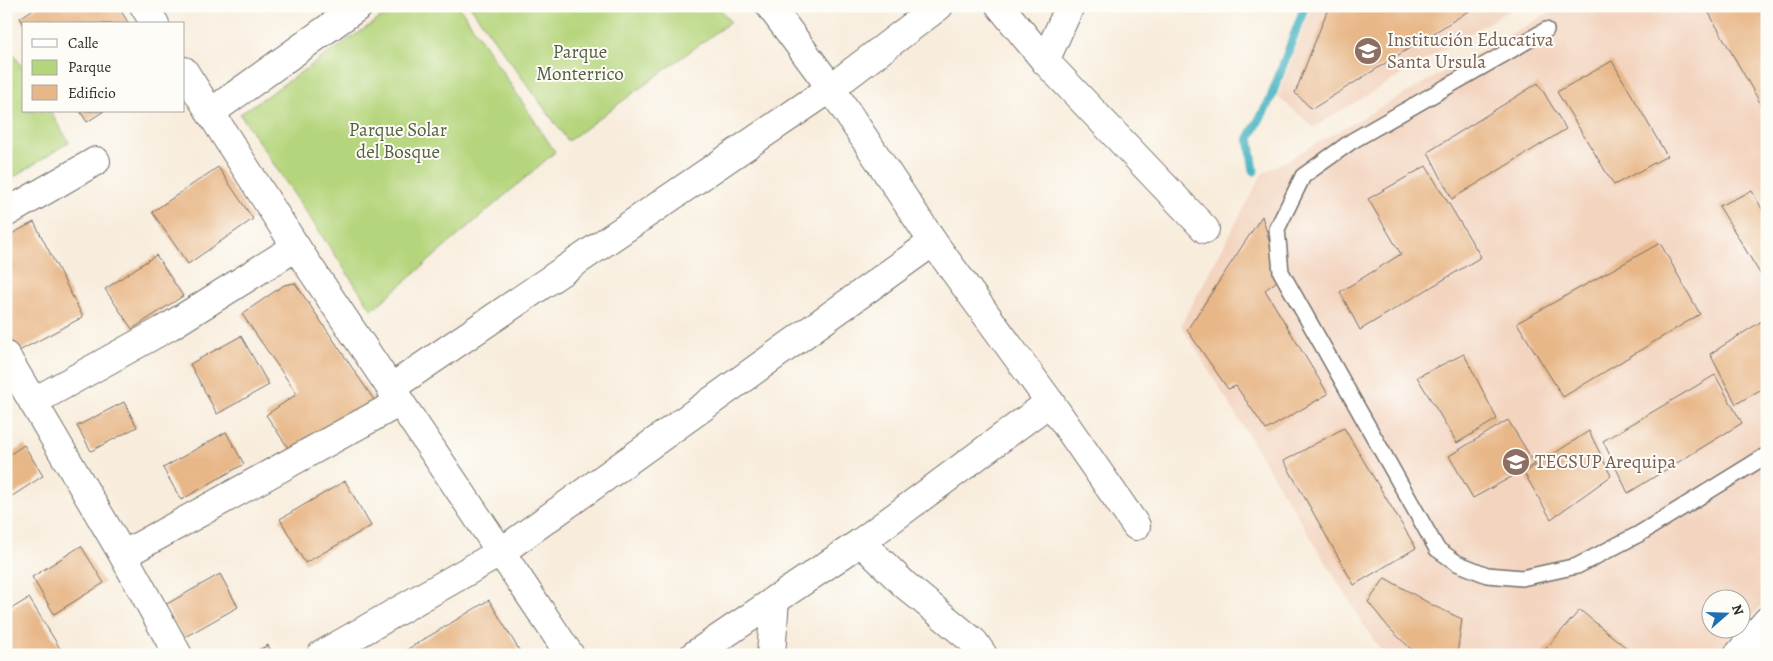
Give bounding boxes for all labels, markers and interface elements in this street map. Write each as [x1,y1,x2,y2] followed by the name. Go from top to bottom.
[22,22,185,112] legend
[1387,27,1554,75] place label: Institución Educativa Santa Ursula
[68,33,99,53] text: Calle
[1353,36,1383,66] school or university icon: Institución Educativa Santa Ursula
[536,39,624,87] park label: Parque Monterrico
[68,57,111,77] text: Parque
[68,83,116,103] text: Edificio
[349,117,447,165] park label: Parque Solar del Bosque
[1501,447,1531,477] school or university icon: TECSUP Arequipa
[1535,449,1676,475] place label: TECSUP Arequipa
[1700,588,1750,638] north arrow
[1727,602,1748,618] text: N

